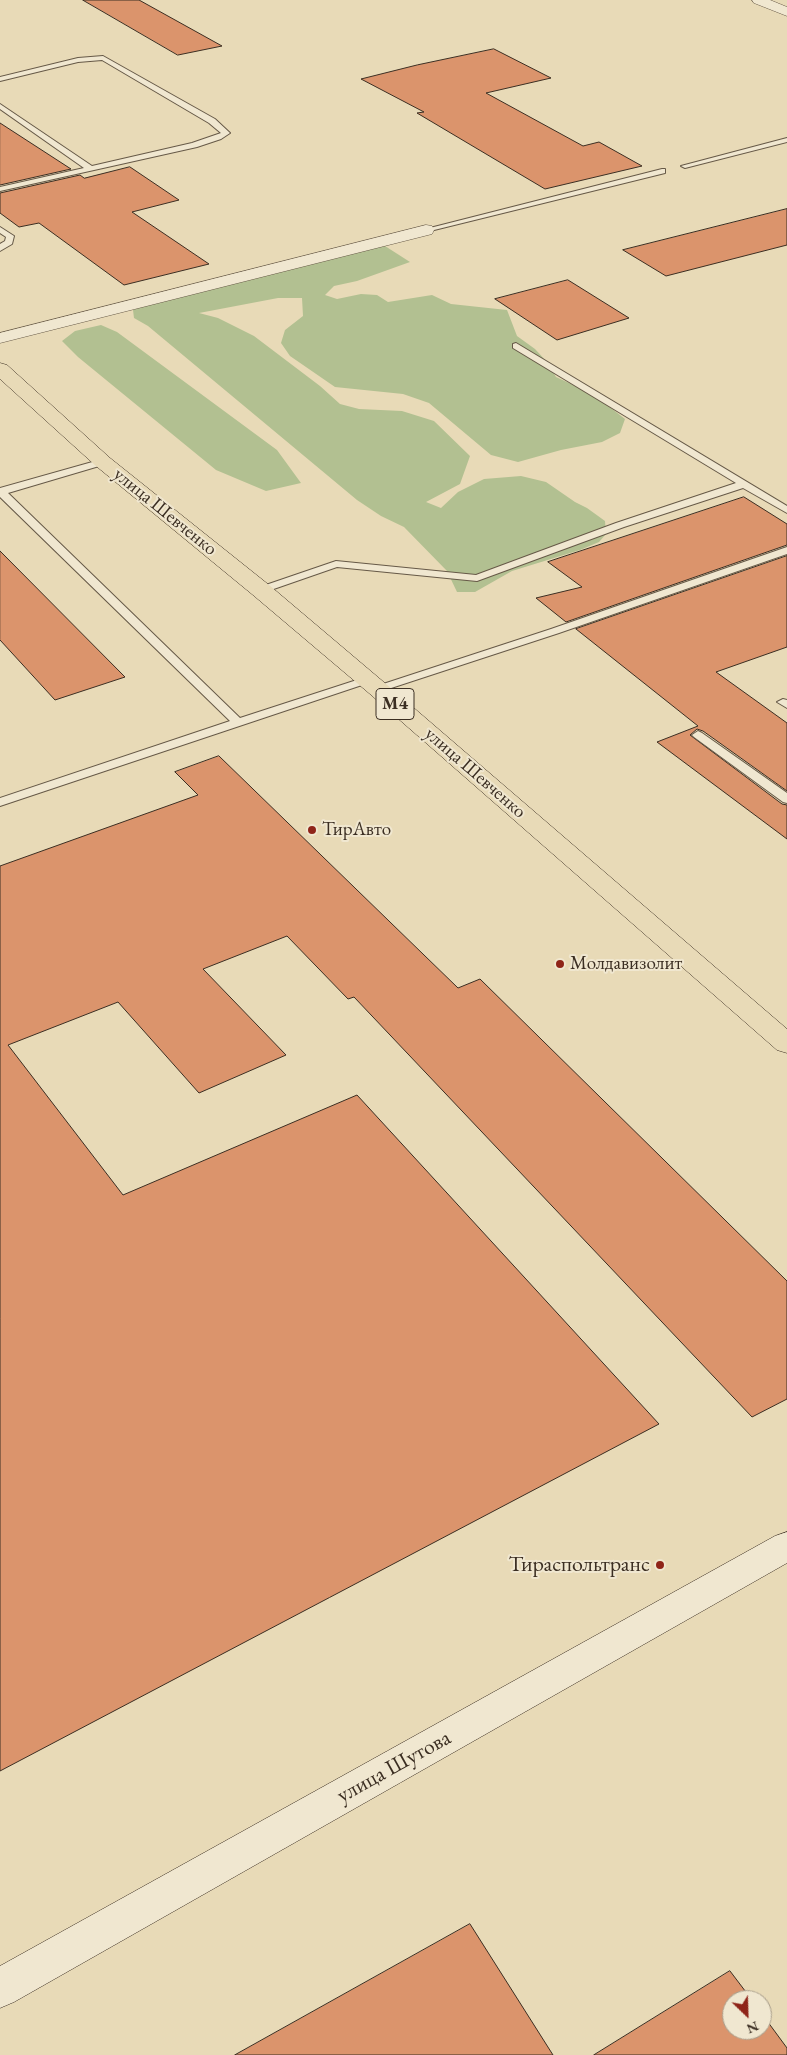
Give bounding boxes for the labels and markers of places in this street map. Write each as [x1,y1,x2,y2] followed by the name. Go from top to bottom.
[322,819,391,841] place label: ТирАвто
[306,824,318,836] marker: ТирАвто
[570,953,682,975] place label: Молдавизолит
[554,958,566,970] marker: Молдавизолит
[508,1552,650,1578] place label: Тираспольтранс
[654,1559,666,1571] marker: Тираспольтранс

